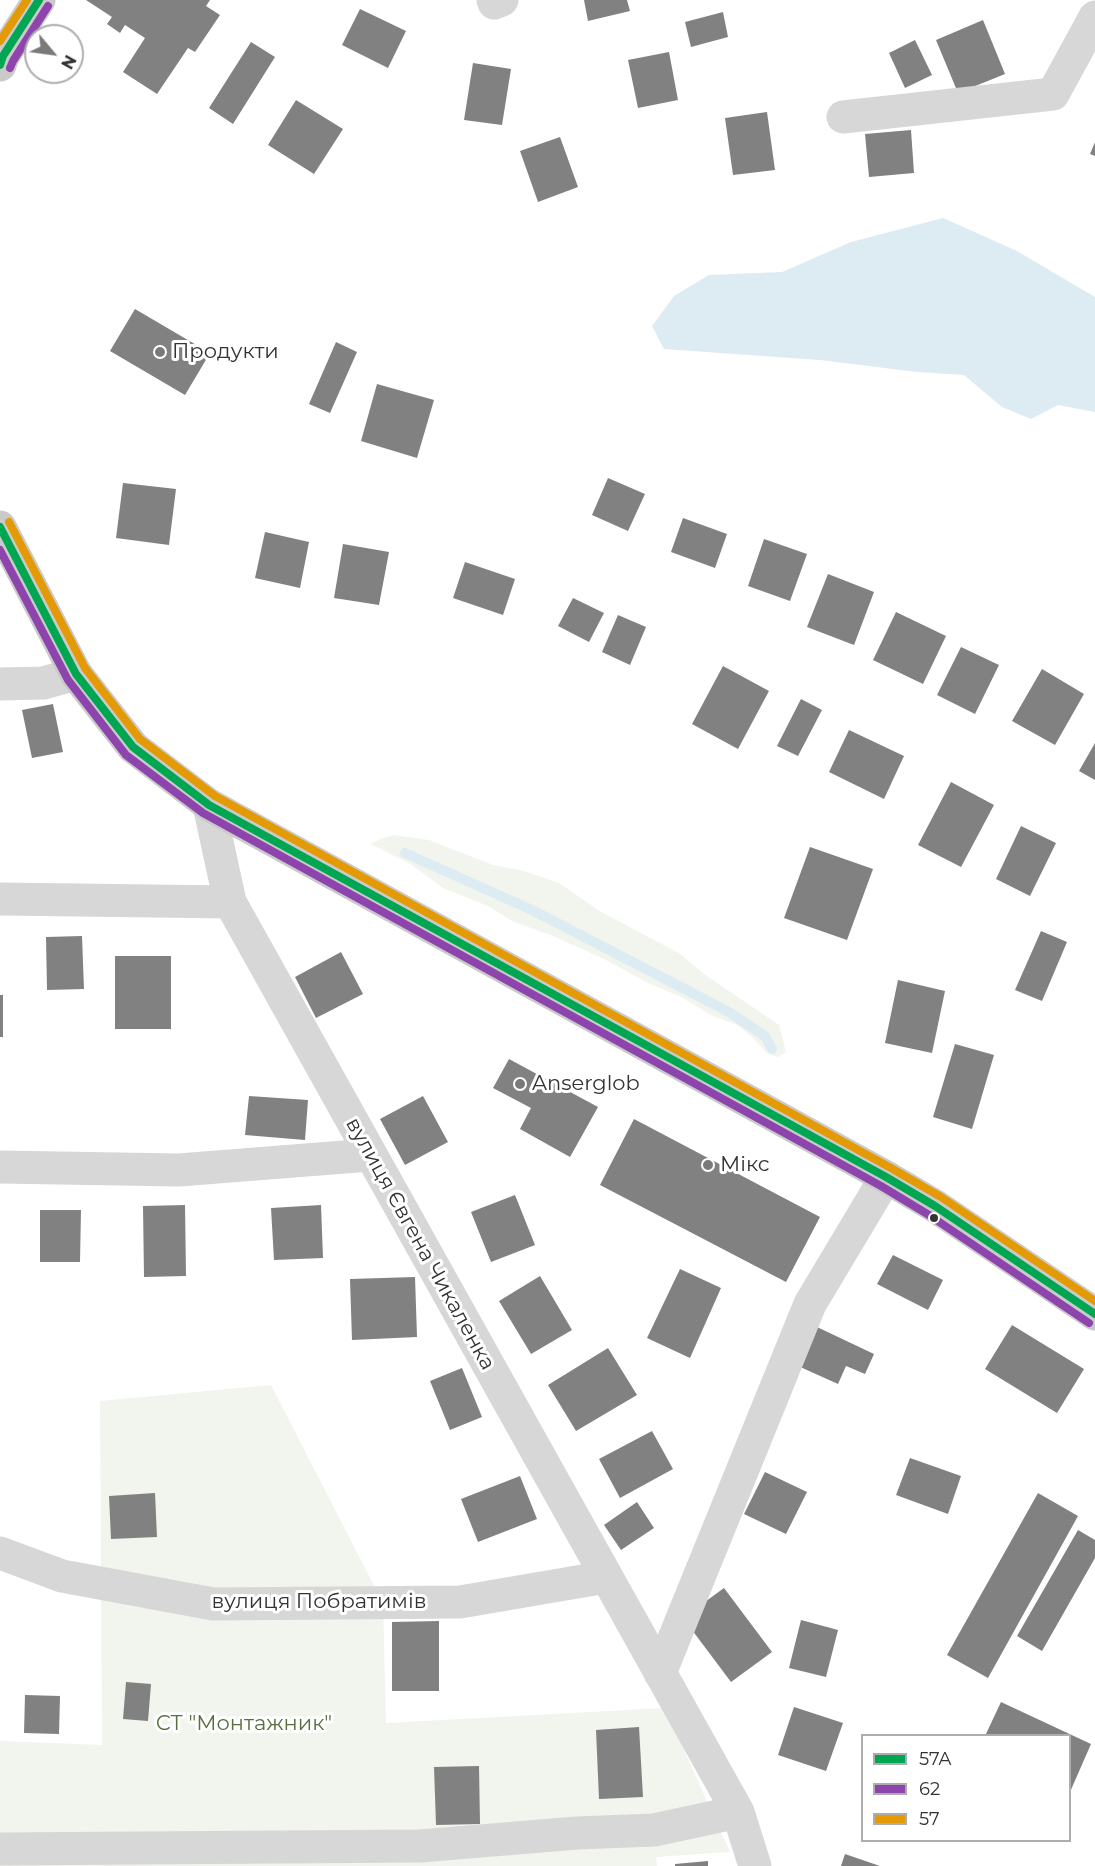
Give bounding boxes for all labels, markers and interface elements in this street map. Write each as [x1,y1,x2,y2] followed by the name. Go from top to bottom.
[24,24,84,84] north arrow
[57,52,80,72] text: N
[172,339,279,365] place label: Продукти
[153,345,167,359] marker: Продукти
[532,1071,640,1097] place label: Anserglob
[513,1077,527,1091] marker: Anserglob
[340,1113,500,1375] street label: вулиця Євгена Чикаленка
[720,1152,770,1178] place label: Мікс
[701,1158,715,1172] marker: Мікс
[928,1212,940,1224] unlabelled marker
[212,1589,426,1615] street label: вулиця Побратимів
[156,1711,332,1737] park label: СТ "Монтажник"
[861,1734,1071,1842] legend
[919,1748,952,1770] text: 57А
[919,1778,940,1800] text: 62
[919,1808,940,1830] text: 57

